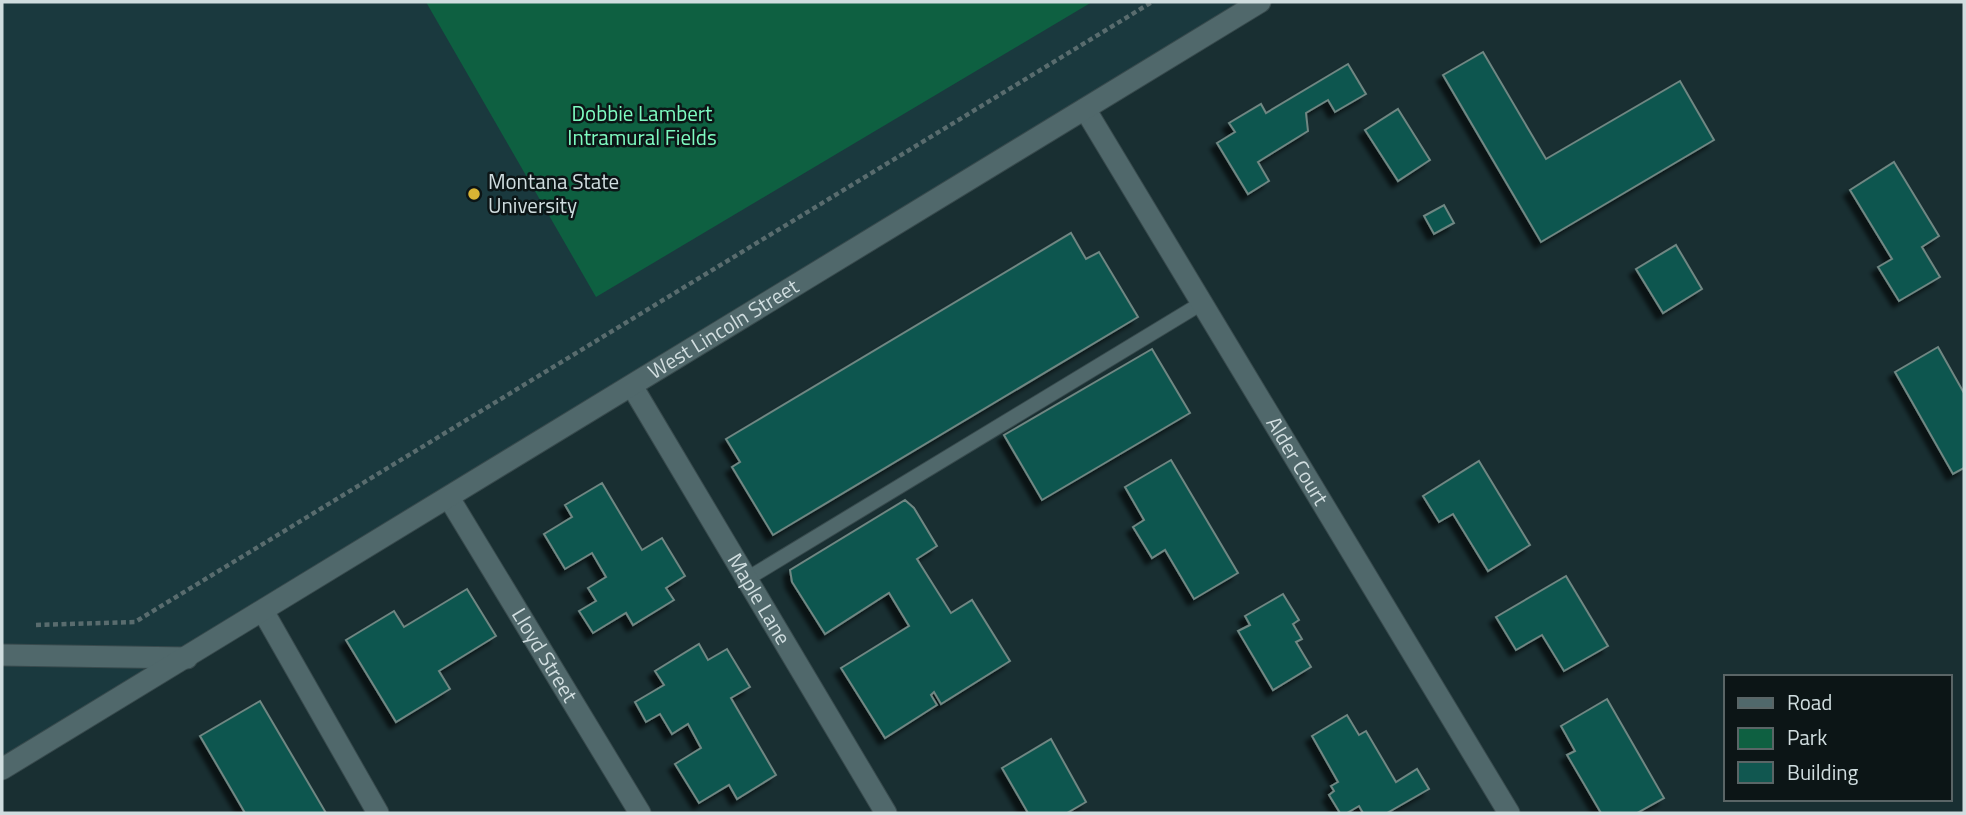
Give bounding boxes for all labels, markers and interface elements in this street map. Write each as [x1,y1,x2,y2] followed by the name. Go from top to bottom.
[567,97,717,153] park label: Dobbie Lambert Intramural Fields
[488,165,619,221] place label: Montana State University
[466,186,482,202] marker: Montana State University
[641,270,805,387] street label: West Lincoln Street
[1259,410,1338,512] street label: Alder Court
[720,547,799,651] street label: Maple Lane
[504,601,587,709] street label: Lloyd Street
[1724,675,1952,801] legend
[1787,686,1832,718] text: Road
[1787,721,1827,753] text: Park
[1787,756,1859,788] text: Building

